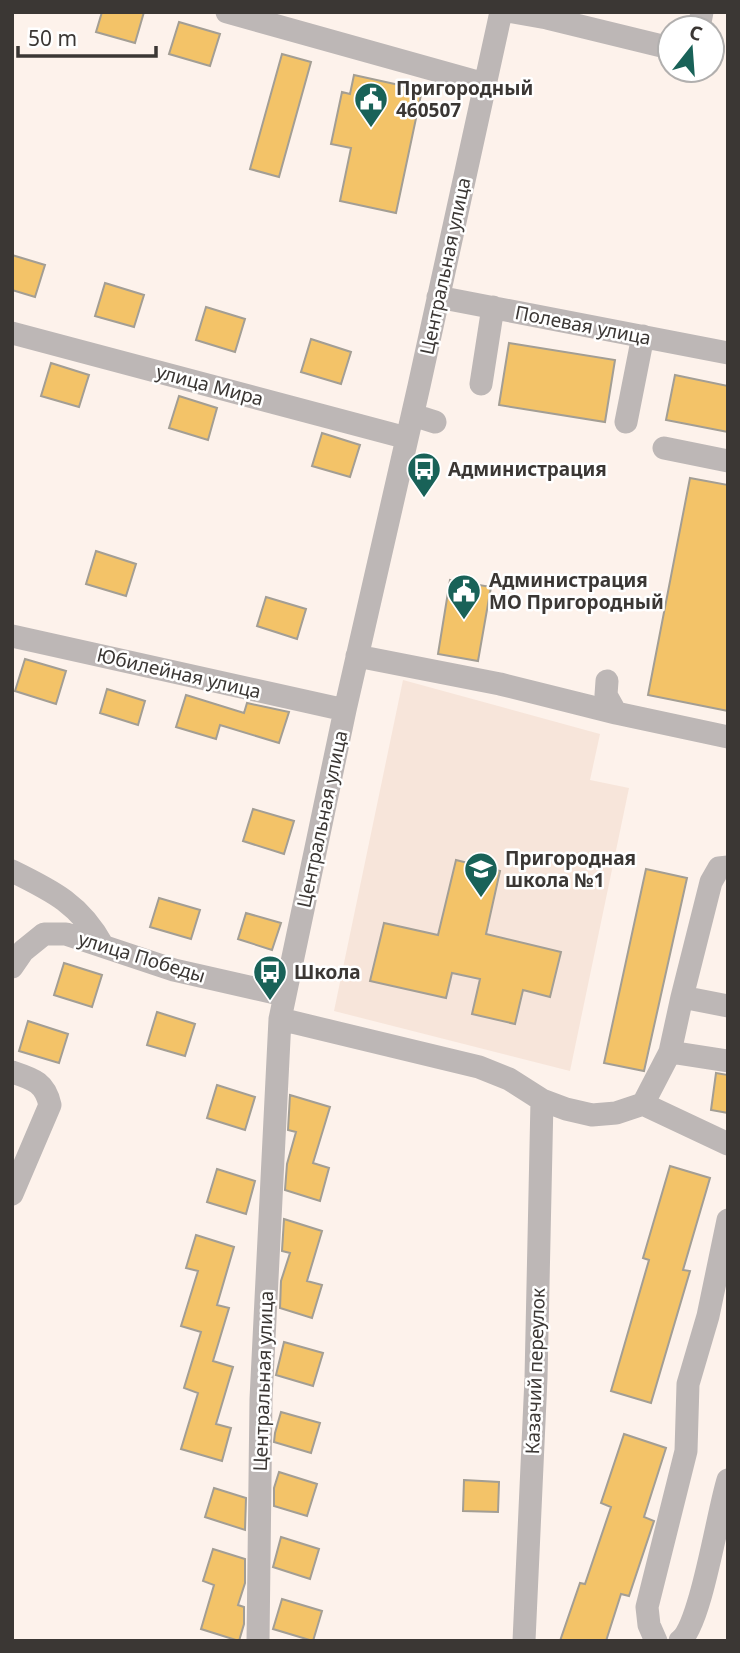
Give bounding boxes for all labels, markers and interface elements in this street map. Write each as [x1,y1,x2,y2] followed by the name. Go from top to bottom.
[18,14,156,58] scale bar
[656,14,726,84] north arrow
[686,19,706,47] text: С
[28,24,77,52] text: 50 m
[396,75,533,123] place label: Пригородный 460507
[352,80,390,129] public building icon: Пригородный 460507
[414,175,476,357] street label: Центральная улица
[513,299,653,351] street label: Полевая улица
[154,358,266,412] street label: улица Мира
[405,450,443,499] bus stop icon: Администрация
[448,456,607,482] place label: Администрация
[489,567,664,615] place label: Администрация МО Пригородный
[445,572,483,621] public building icon: Администрация МО Пригородный
[94,641,264,705] street label: Юбилейная улица
[291,728,353,910] street label: Центральная улица
[505,845,636,893] place label: Пригородная школа №1
[462,850,500,899] school or university icon: Пригородная школа №1
[75,925,209,989] street label: улица Победы
[251,953,289,1002] bus stop icon: Школа
[294,959,361,985] place label: Школа
[519,1287,551,1455] street label: Казачий переулок
[247,1290,279,1472] street label: Центральная улица

